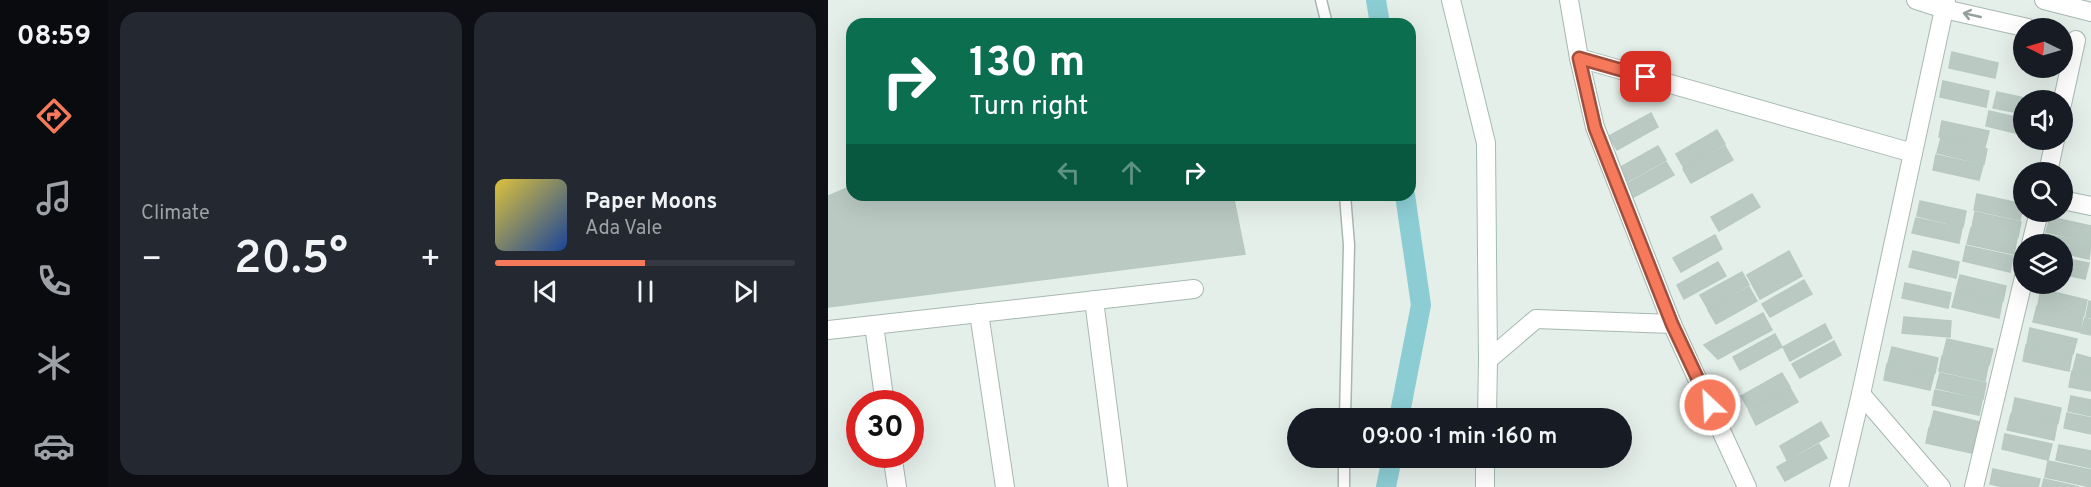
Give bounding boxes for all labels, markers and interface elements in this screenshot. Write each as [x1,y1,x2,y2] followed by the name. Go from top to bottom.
[1963,9,1982,21] one-way arrow
[2013,18,2073,78] north arrow
[2013,18,2073,294] map controls
[17,20,91,54] text: 08:59
[969,38,1085,91] text: 130 m
[870,42,948,120] icon: right
[1620,51,1671,102] pin
[1629,60,1662,93] icon: arrive
[969,90,1088,124] text: Turn right
[2013,90,2073,150] button: sound
[33,95,75,137] icon: directions
[1052,156,1085,189] icon: left
[1115,156,1148,189] icon: ahead
[1178,156,1211,189] icon: right
[2013,162,2073,222] button: search
[33,177,75,219] icon: music
[585,189,717,216] text: Paper Moons
[141,201,210,227] text: Climate
[585,216,662,242] text: Ada Vale
[234,232,348,289] text: 20.5°
[2013,234,2073,294] button: layers
[141,240,162,282] text: −
[420,240,441,282] text: +
[33,260,75,302] icon: phone
[529,275,562,308] icon: previous
[629,275,662,308] icon: pause
[729,275,762,308] icon: next
[33,342,75,384] icon: climate
[1678,373,1742,437] position arrow
[846,390,924,468] speed limit sign: 30
[1362,424,1557,451] text: 09:00 · 1 min · 160 m
[33,425,75,467] icon: car

